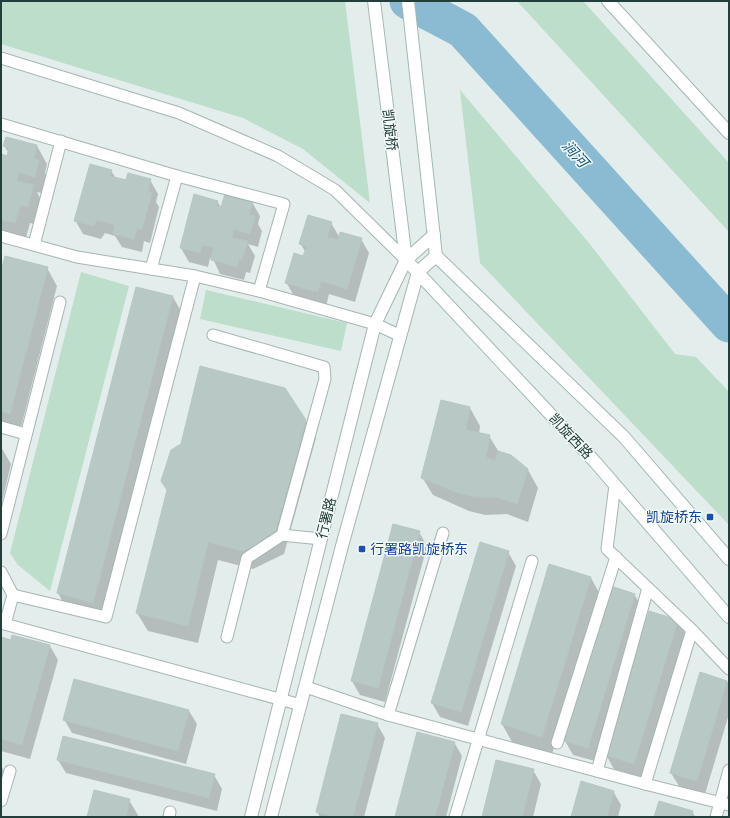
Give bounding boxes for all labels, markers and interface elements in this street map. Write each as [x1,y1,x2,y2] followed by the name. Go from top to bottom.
[379,108,401,152] street label: 凯旋桥
[558,136,594,173] water label: 涧河
[545,409,597,463] street label: 凯旋西路
[312,495,340,541] street label: 行署路
[646,508,702,526] place label: 凯旋桥东
[705,512,715,522] marker: 凯旋桥东
[370,540,468,558] place label: 行署路凯旋桥东
[357,544,367,554] marker: 行署路凯旋桥东

